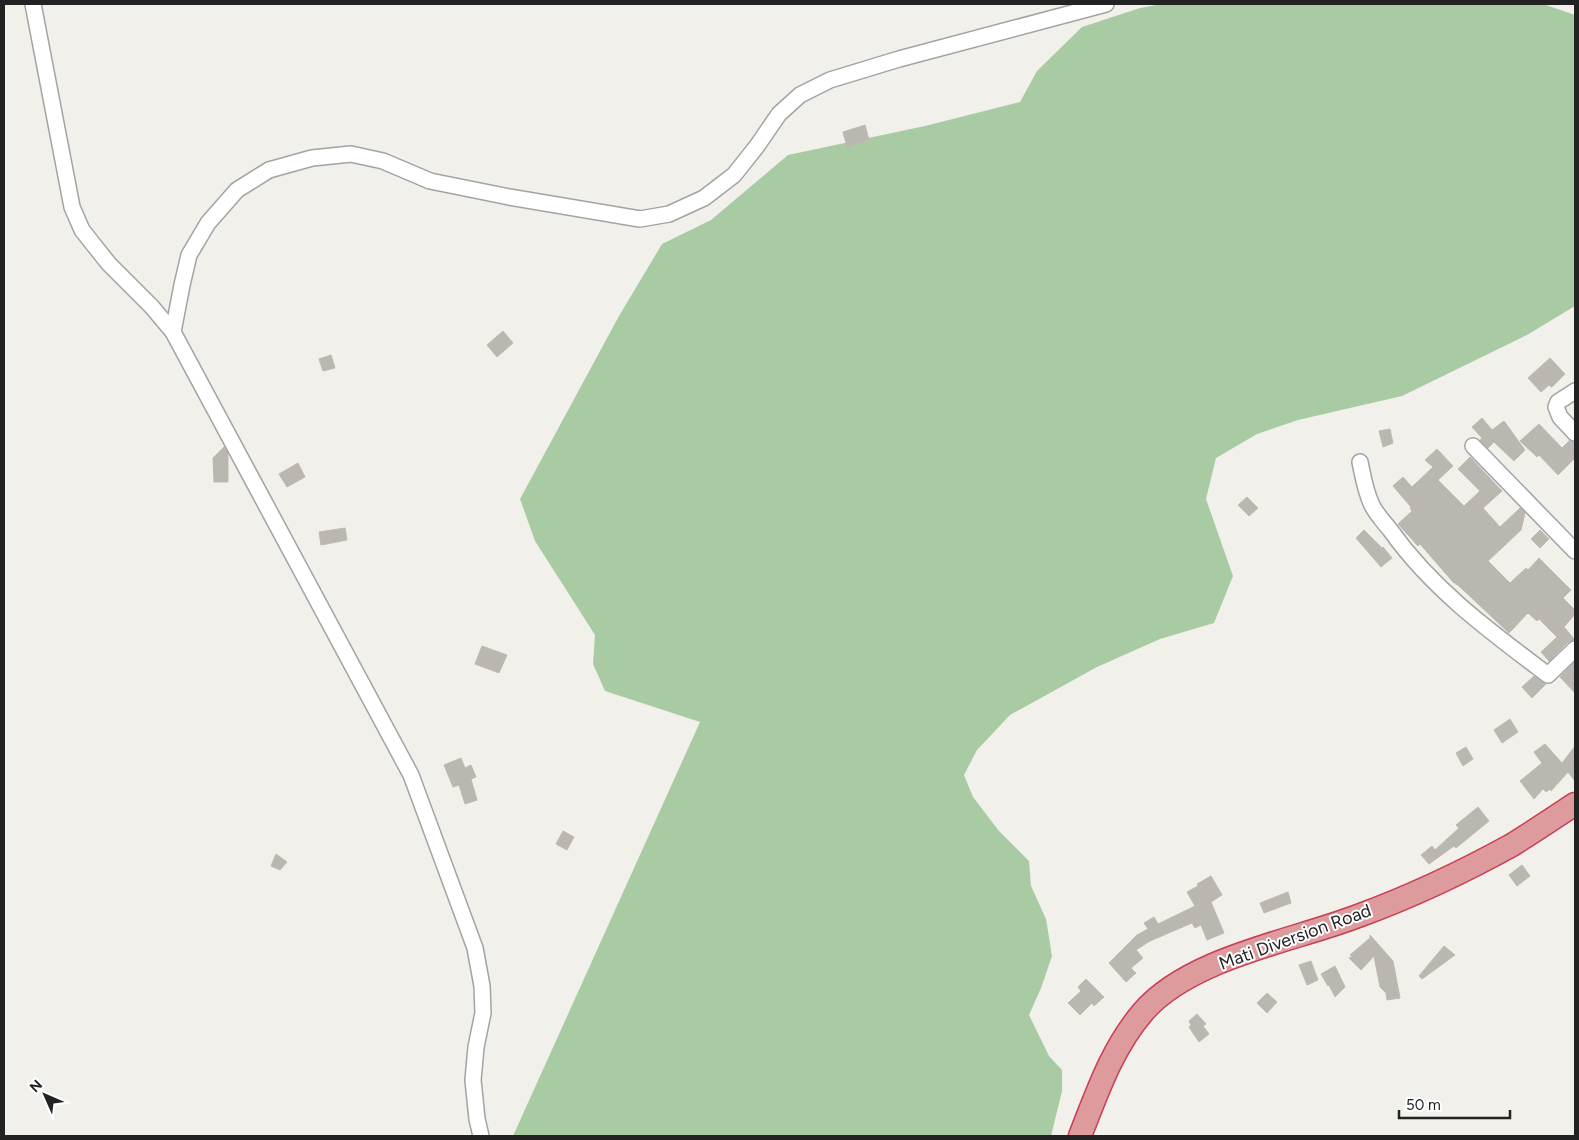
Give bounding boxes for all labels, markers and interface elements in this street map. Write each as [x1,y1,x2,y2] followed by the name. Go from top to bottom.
[1216,899,1374,975] street label: Mati Diversion Road
[20,1070,70,1120] north arrow
[26,1076,46,1096] text: N
[1399,1088,1510,1120] scale bar
[1406,1096,1441,1114] text: 50 m

